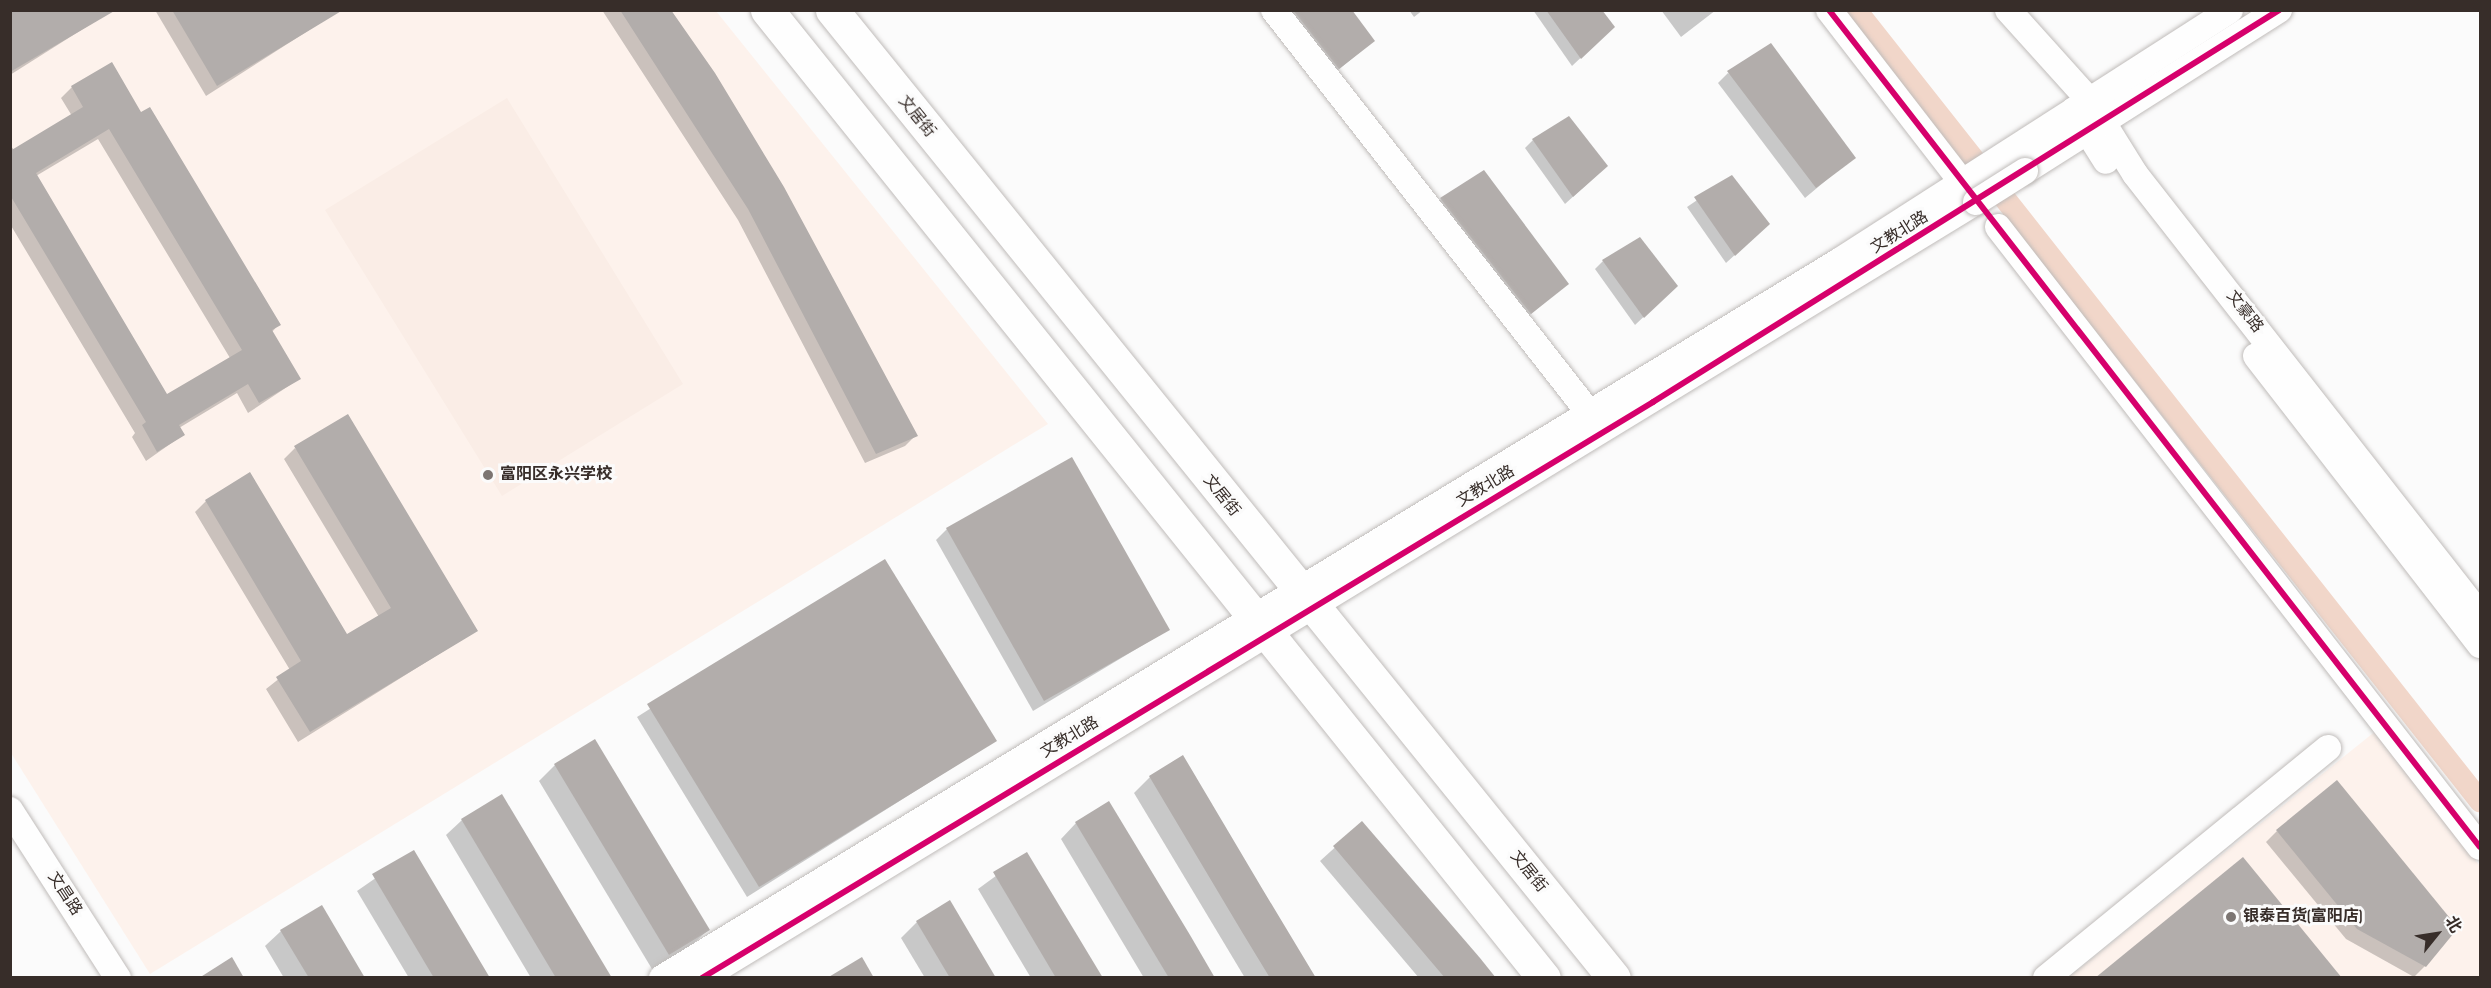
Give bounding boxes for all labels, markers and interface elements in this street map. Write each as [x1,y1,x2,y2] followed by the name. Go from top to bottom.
[893,92,939,142] street label: 文居街
[1868,208,1932,258] street label: 文教北路
[2222,287,2266,337] street label: 文豪路
[1454,462,1518,512] street label: 文教北路
[500,465,612,485] place label: 富阳区永兴学校
[481,468,495,482] marker: 富阳区永兴学校
[1198,471,1244,521] street label: 文居街
[1038,713,1102,763] street label: 文教北路
[1505,847,1551,897] street label: 文居街
[43,869,85,919] street label: 文昌路
[2407,904,2467,964] north arrow
[2243,907,2362,927] place label: 银泰百货(富阳店)
[2224,910,2238,924] marker: 银泰百货(富阳店)
[2441,913,2465,936] text: 北

